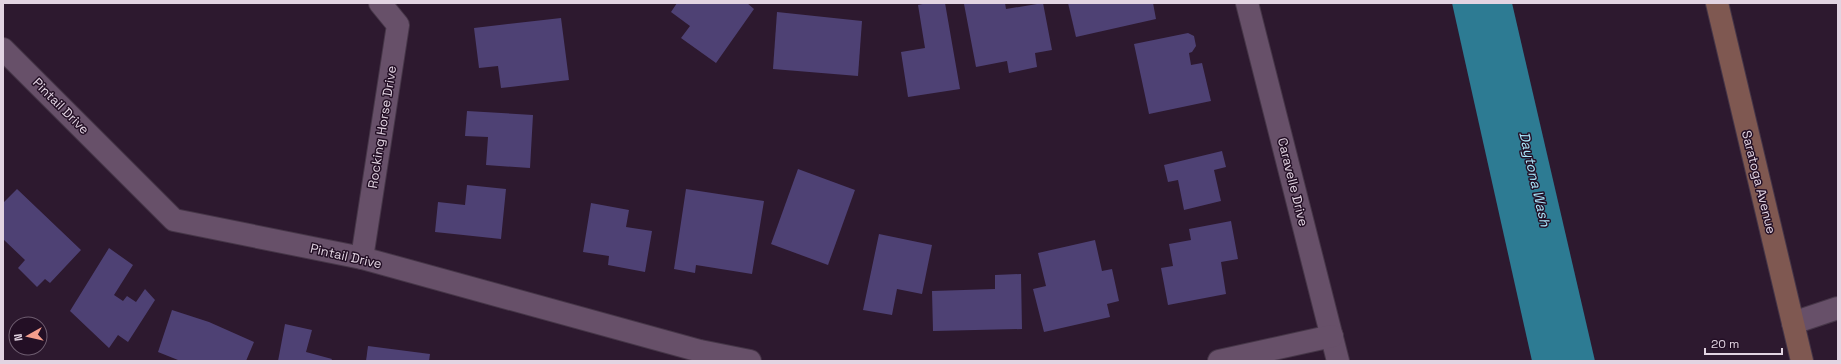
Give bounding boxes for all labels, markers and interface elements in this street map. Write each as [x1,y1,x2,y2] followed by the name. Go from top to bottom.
[364,64,400,190] street label: Rocking Horse Drive
[29,74,93,138] street label: Pintail Drive
[1738,129,1780,235] street label: Saratoga Avenue
[1515,130,1555,229] water label: Daytona Wash
[1274,136,1312,228] street label: Caravelle Drive
[308,240,384,272] street label: Pintail Drive
[8,316,48,356] north arrow
[1705,330,1782,356] scale bar
[11,333,26,342] text: N
[1711,336,1739,352] text: 20 m

